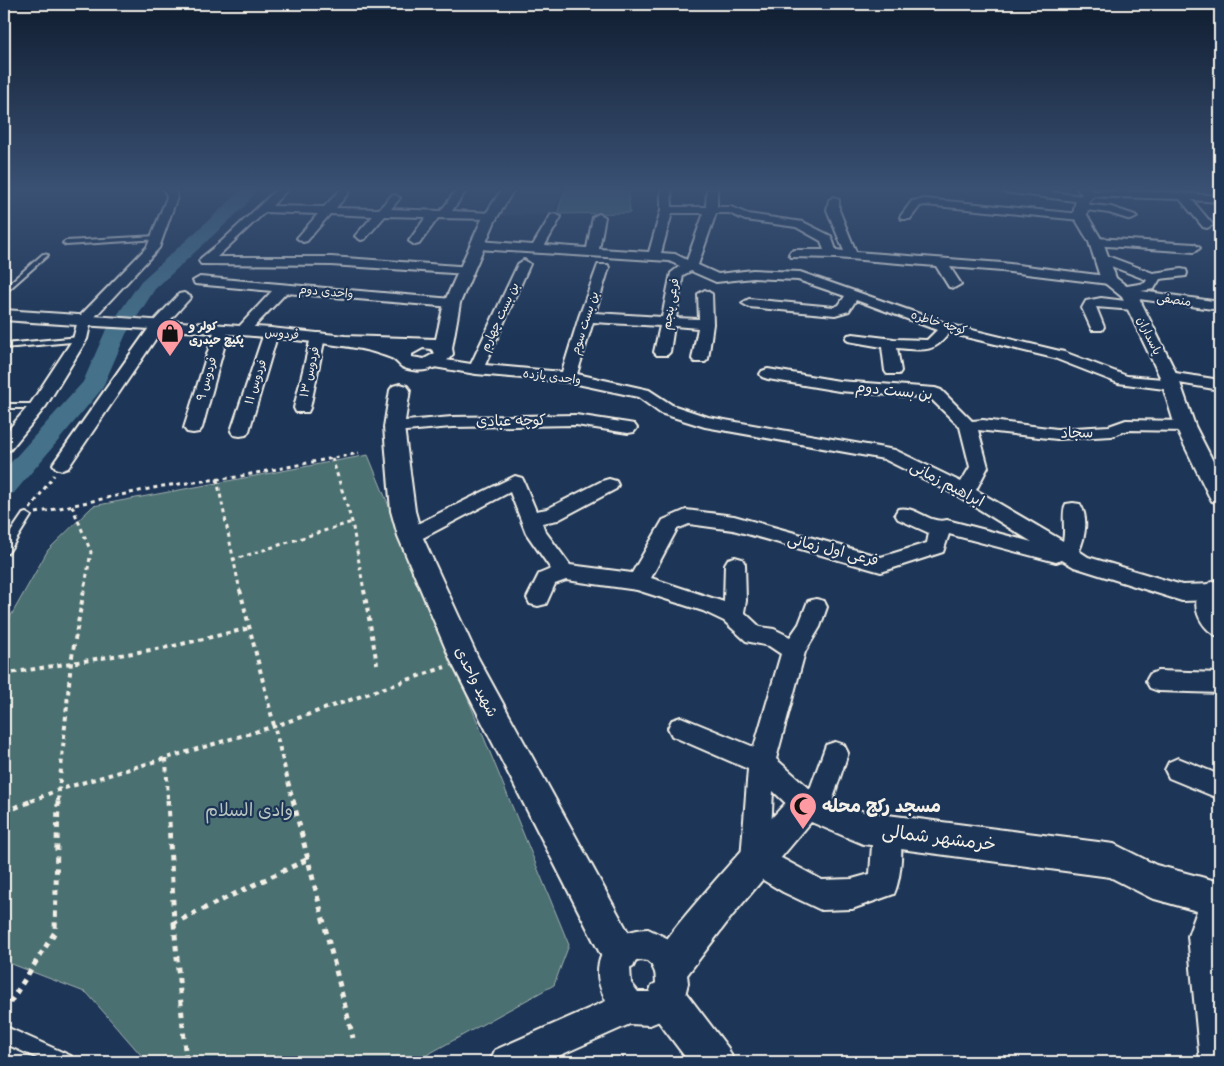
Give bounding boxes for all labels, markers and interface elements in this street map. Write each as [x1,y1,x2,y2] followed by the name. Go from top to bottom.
[659,277,684,331] street label: فرعی پنجم
[477,280,523,354] street label: بن بست چهارم
[298,282,354,303] street label: واحدی دوم
[568,290,603,357] street label: بن بست سوم
[1156,290,1192,310] street label: منصفی
[909,307,969,339] street label: كوچه خاطره
[1133,314,1165,358] street label: پاسداران
[155,318,185,357] shop icon: کولر و پکیج حیدری
[188,319,244,348] place label: کولر و پکیج حیدری
[264,325,300,343] street label: فردوس
[297,345,323,399] street label: فردوس ۱۳
[194,355,220,403] street label: فردوس ۹
[242,358,270,406] street label: فردوس ۱۱
[522,366,582,388] street label: واحدی یازده
[854,377,934,406] street label: بن بست دوم
[476,411,546,431] street label: کوچه عبادی
[1060,423,1094,443] street label: سجاد
[906,457,987,513] street label: ابراهیم زمانی
[785,530,881,570] street label: فرعی اول زمانی
[450,644,502,720] street label: شهید واحدی
[788,791,818,830] mosque icon: مسجد رکج محله
[822,796,941,817] place label: مسجد رکج محله
[205,800,293,824] park label: وادی السلام
[881,821,997,855] street label: خرمشهر شمالی

